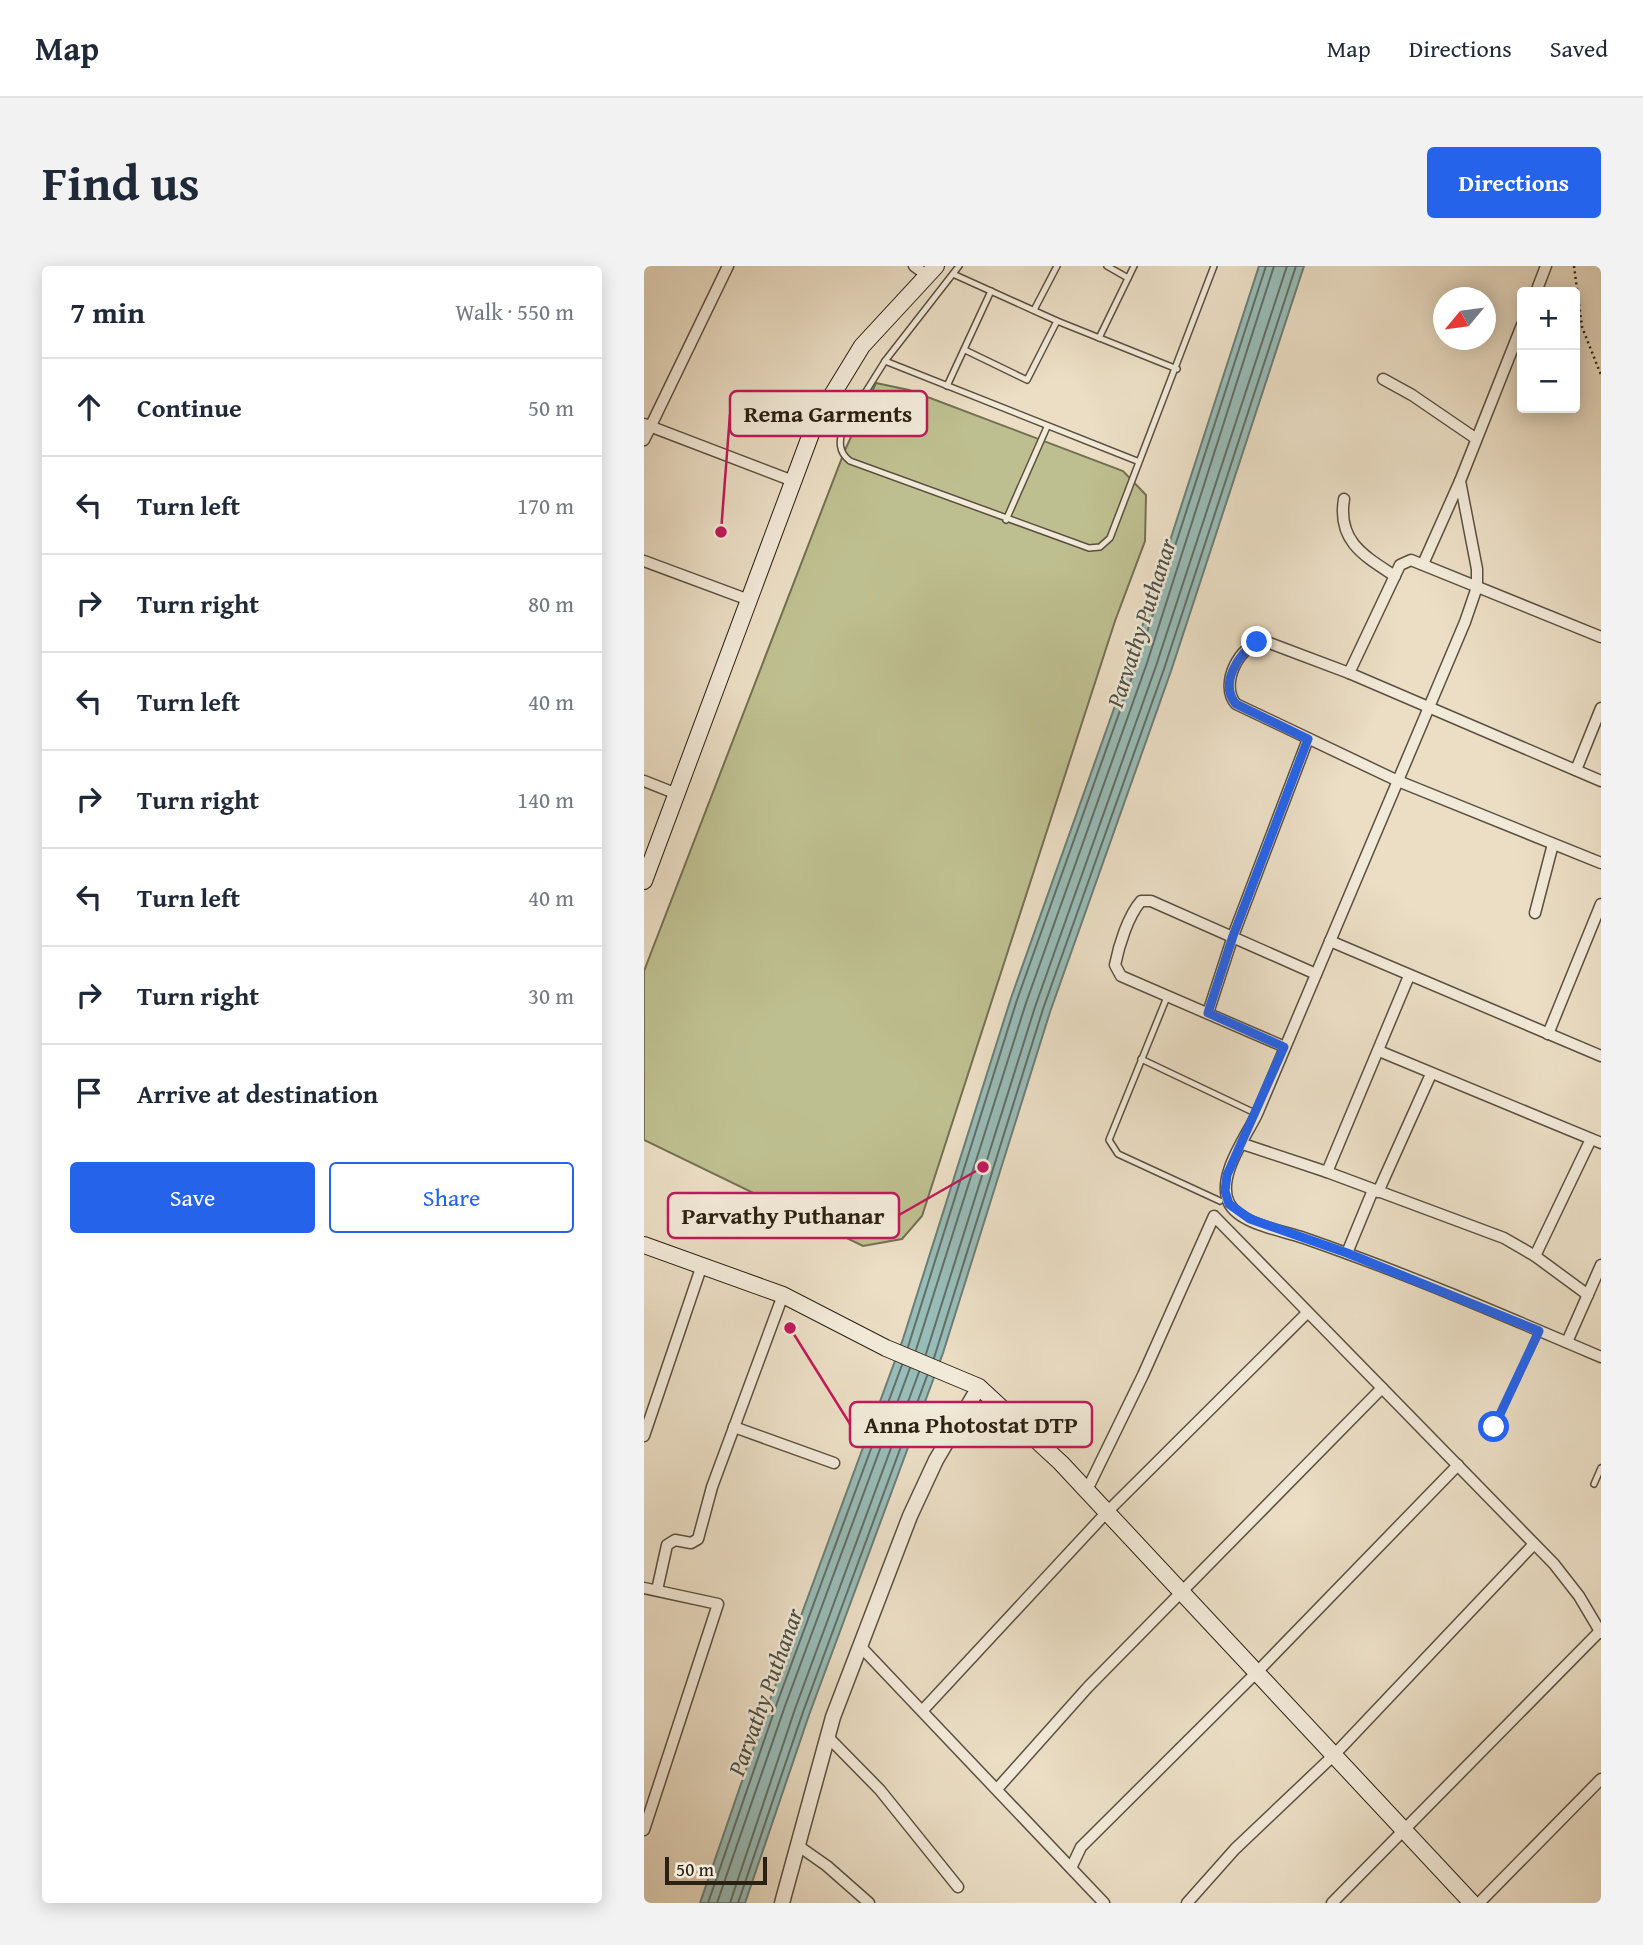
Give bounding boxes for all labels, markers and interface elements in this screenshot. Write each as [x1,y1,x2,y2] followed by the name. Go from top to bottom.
[35,24,99,72] text: Map
[1327,31,1371,66] text: Map
[1409,31,1512,66] text: Directions
[1550,31,1608,66] text: Saved
[42,146,200,218] text: Find us
[1427,147,1601,218] button: Directions
[1433,287,1496,350] north arrow
[1517,287,1580,413] map controls
[1517,287,1580,350] button: +
[70,290,145,334] text: 7 min
[455,295,574,328] text: Walk · 550 m
[1517,350,1580,413] button: −
[70,388,108,426] icon: ahead
[137,388,242,427] text: Continue
[528,391,574,424] text: 50 m
[730,391,927,436] callout: Rema Garments
[744,396,912,431] text: Rema Garments
[70,486,108,524] icon: left
[137,486,240,525] text: Turn left
[517,489,574,522] text: 170 m
[1097,533,1185,713] water label: Parvathy Puthanar
[70,584,108,622] icon: right
[137,584,259,623] text: Turn right
[528,587,574,620] text: 80 m
[1241,626,1272,657] route end
[70,682,108,720] icon: left
[137,682,240,721] text: Turn left
[528,685,574,718] text: 40 m
[70,780,108,818] icon: right
[137,780,259,819] text: Turn right
[517,783,574,816] text: 140 m
[70,878,108,916] icon: left
[137,878,240,917] text: Turn left
[528,881,574,914] text: 40 m
[70,976,108,1014] icon: right
[137,976,259,1015] text: Turn right
[528,979,574,1012] text: 30 m
[70,1074,108,1112] icon: arrive
[137,1074,378,1113] text: Arrive at destination
[70,1162,315,1233] button: Save
[329,1162,574,1233] button: Share
[668,1193,899,1238] callout: Parvathy Puthanar
[681,1198,885,1233] text: Parvathy Puthanar
[850,1402,1092,1447] callout: Anna Photostat DTP
[864,1407,1078,1442] text: Anna Photostat DTP
[1478,1411,1509,1442] route start
[718,1602,812,1782] water label: Parvathy Puthanar
[665,1854,766,1886] scale bar
[676,1855,714,1883] text: 50 m

